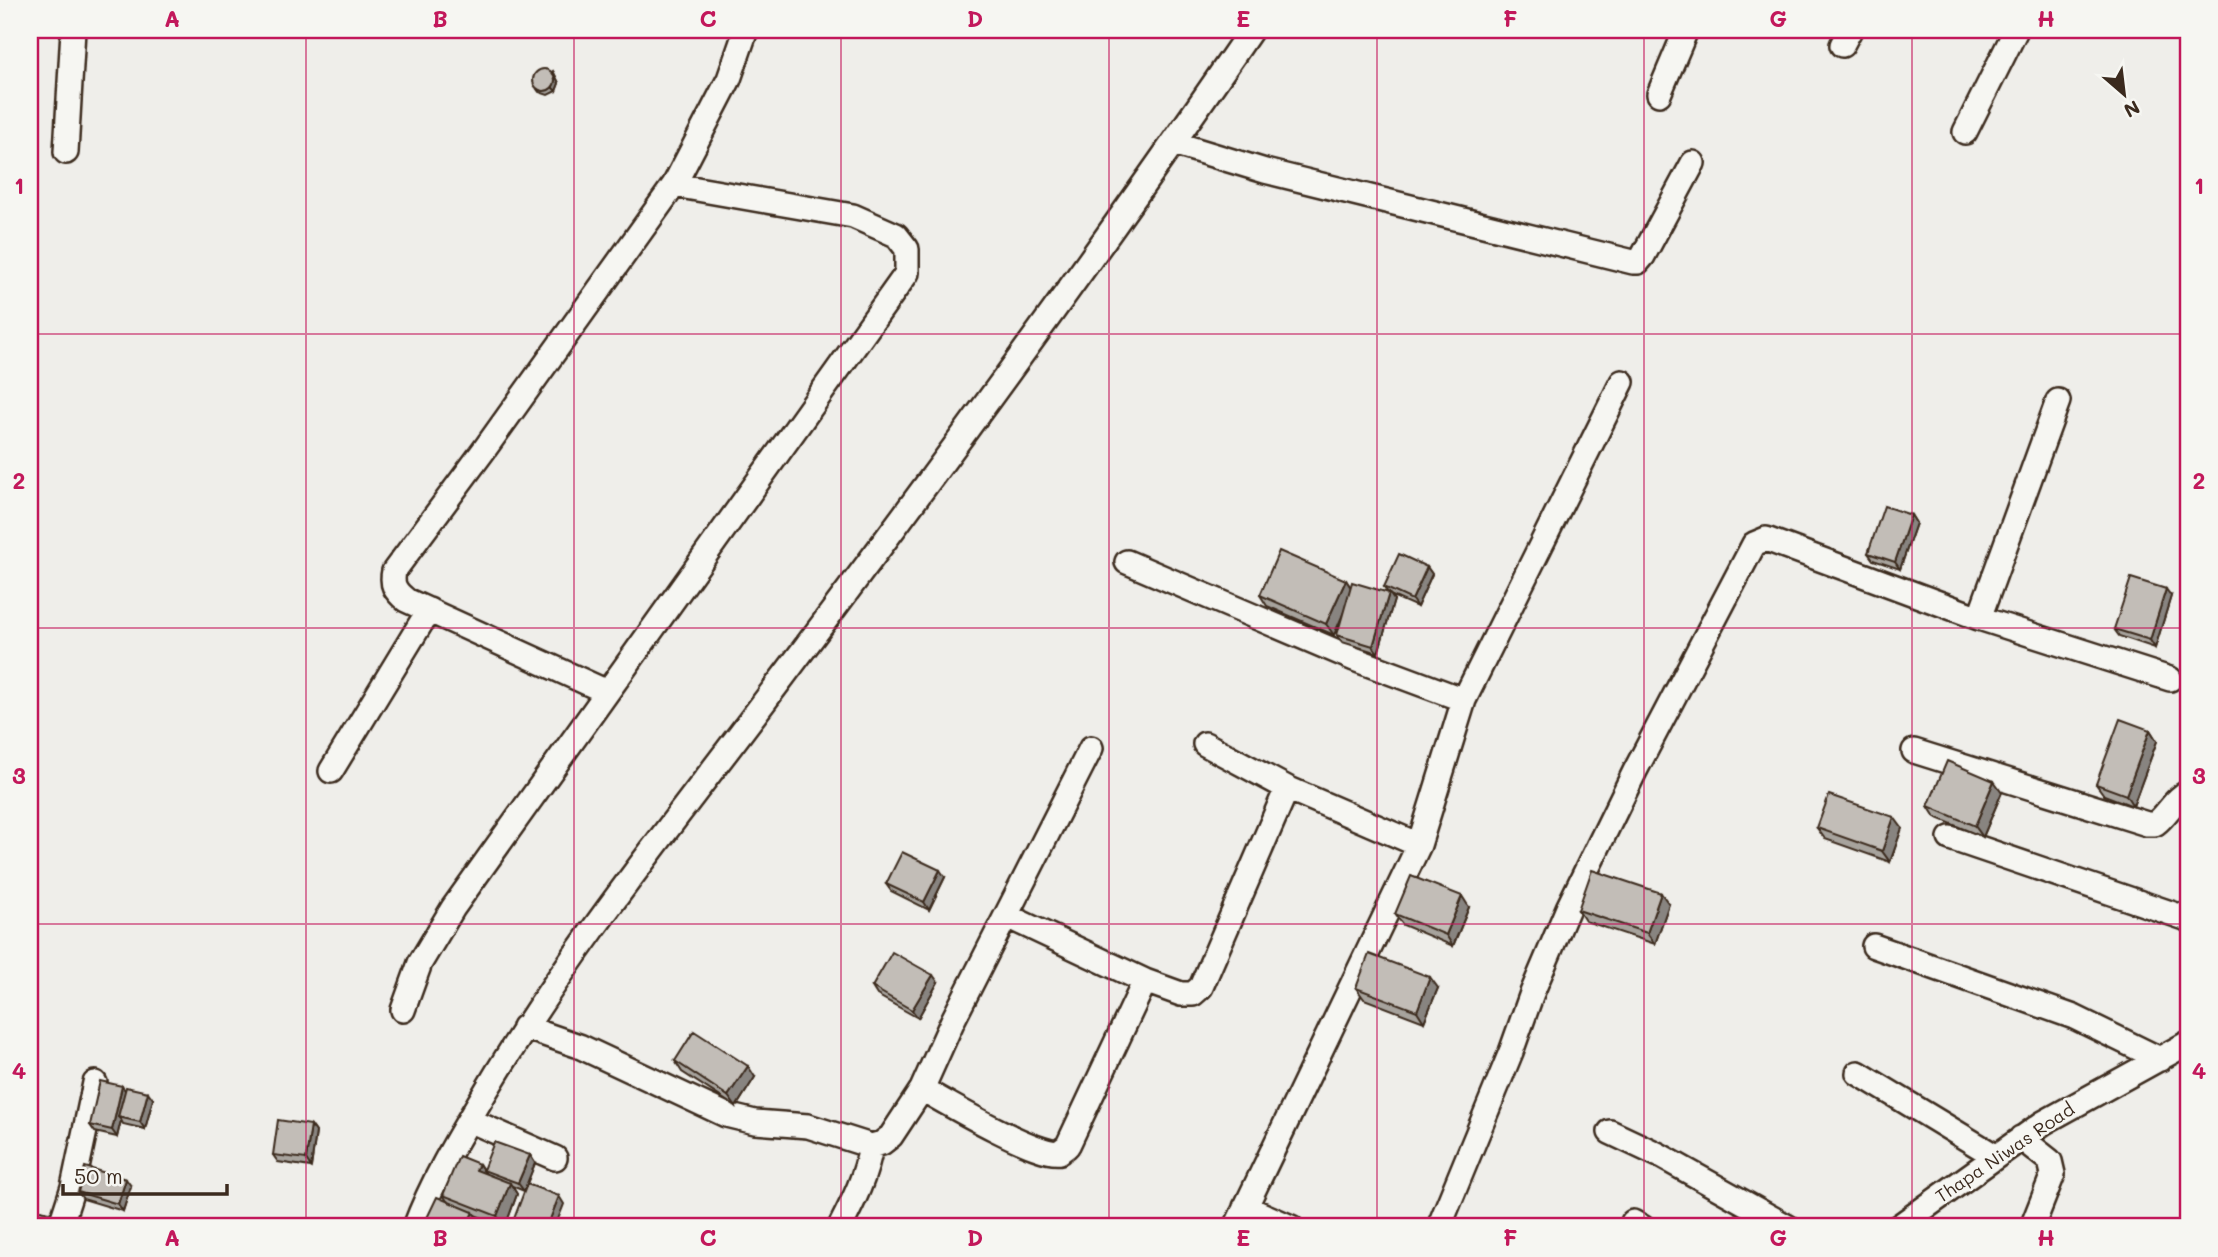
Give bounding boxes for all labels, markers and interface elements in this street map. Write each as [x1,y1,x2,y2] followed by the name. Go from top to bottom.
[164,3,180,33] text: A
[432,3,448,33] text: B
[699,3,717,33] text: C
[967,3,983,33] text: D
[1236,3,1250,33] text: E
[1503,3,1517,33] text: F
[1769,3,1787,33] text: G
[2037,3,2055,33] text: H
[2088,60,2158,130] north arrow
[2120,95,2144,124] text: N
[14,170,24,200] text: 1
[2194,170,2204,200] text: 1
[13,465,25,495] text: 2
[2193,465,2205,495] text: 2
[12,760,26,790] text: 3
[2192,760,2206,790] text: 3
[12,1055,26,1085] text: 4
[2192,1055,2206,1085] text: 4
[1930,1097,2079,1208] street label: Thapa Niwas Road
[63,1152,228,1196] scale bar
[74,1162,123,1189] text: 50 m
[164,1222,180,1252] text: A
[432,1222,448,1252] text: B
[699,1222,717,1252] text: C
[967,1222,983,1252] text: D
[1236,1222,1250,1252] text: E
[1503,1222,1517,1252] text: F
[1769,1222,1787,1252] text: G
[2037,1222,2055,1252] text: H

